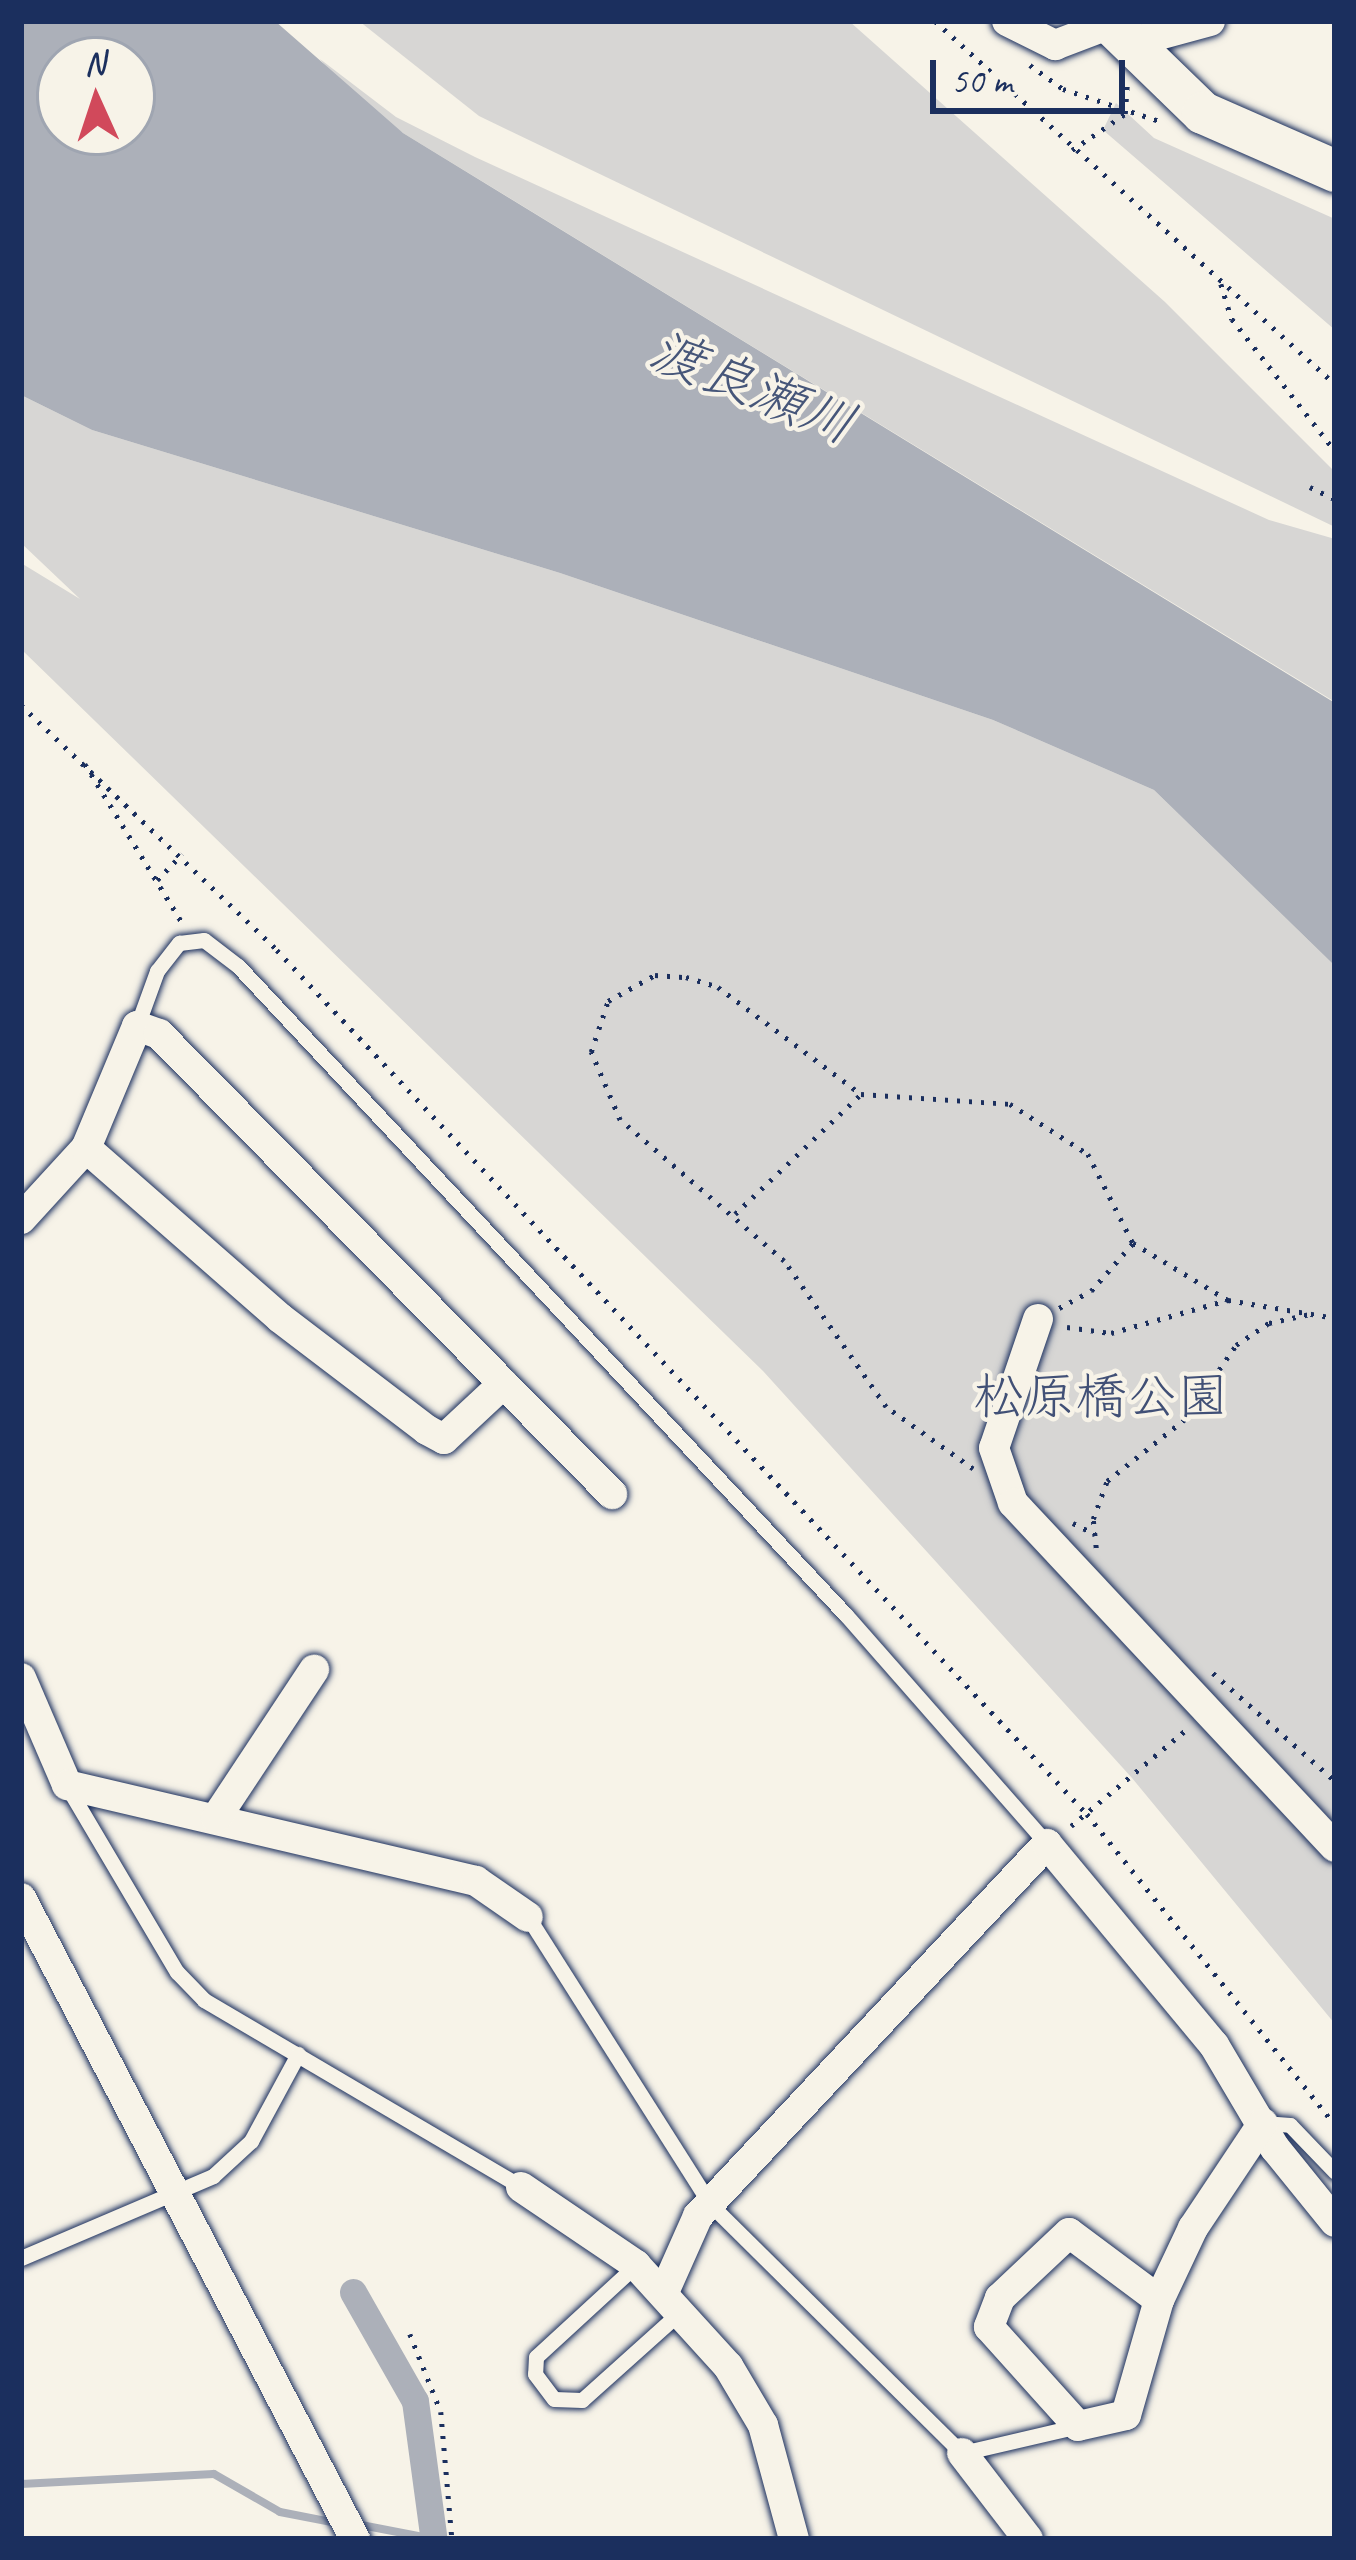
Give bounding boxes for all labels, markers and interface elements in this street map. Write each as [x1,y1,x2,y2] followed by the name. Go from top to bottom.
[36,36,156,156] north arrow
[936,36,1131,110] scale bar
[83,42,106,85] text: N
[951,58,1012,104] text: 50 m
[641,317,865,457] water label: 渡良瀬川
[974,1365,1228,1427] park label: 松原橋公園

